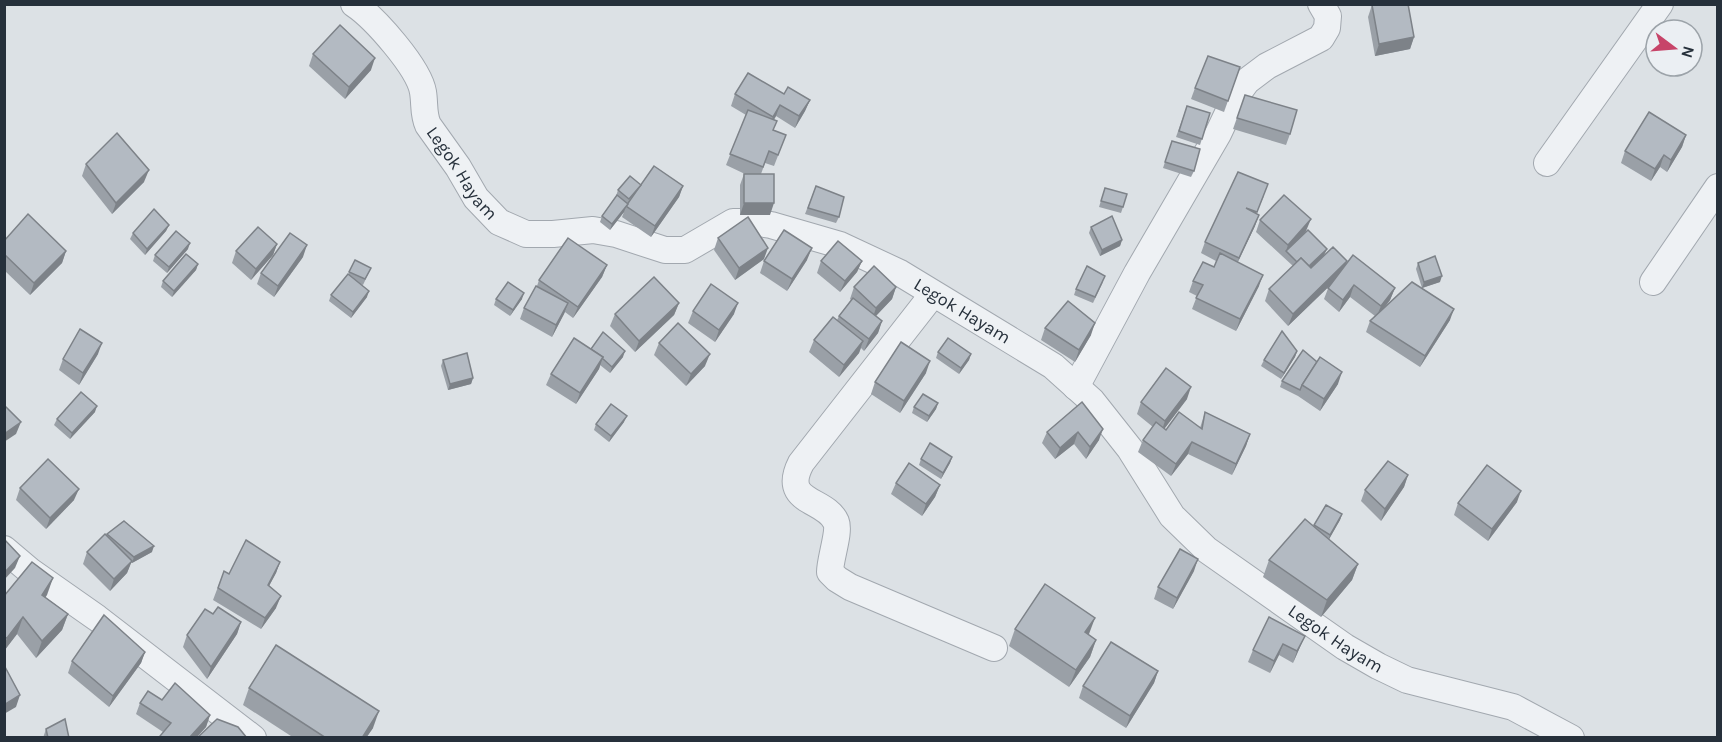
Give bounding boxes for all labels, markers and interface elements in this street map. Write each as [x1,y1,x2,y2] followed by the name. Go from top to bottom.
[1644,18,1704,78] north arrow
[1677,44,1699,60] text: N
[422,122,502,225] street label: Legok Hayam
[910,273,1015,349] street label: Legok Hayam
[1284,599,1387,678] street label: Legok Hayam

